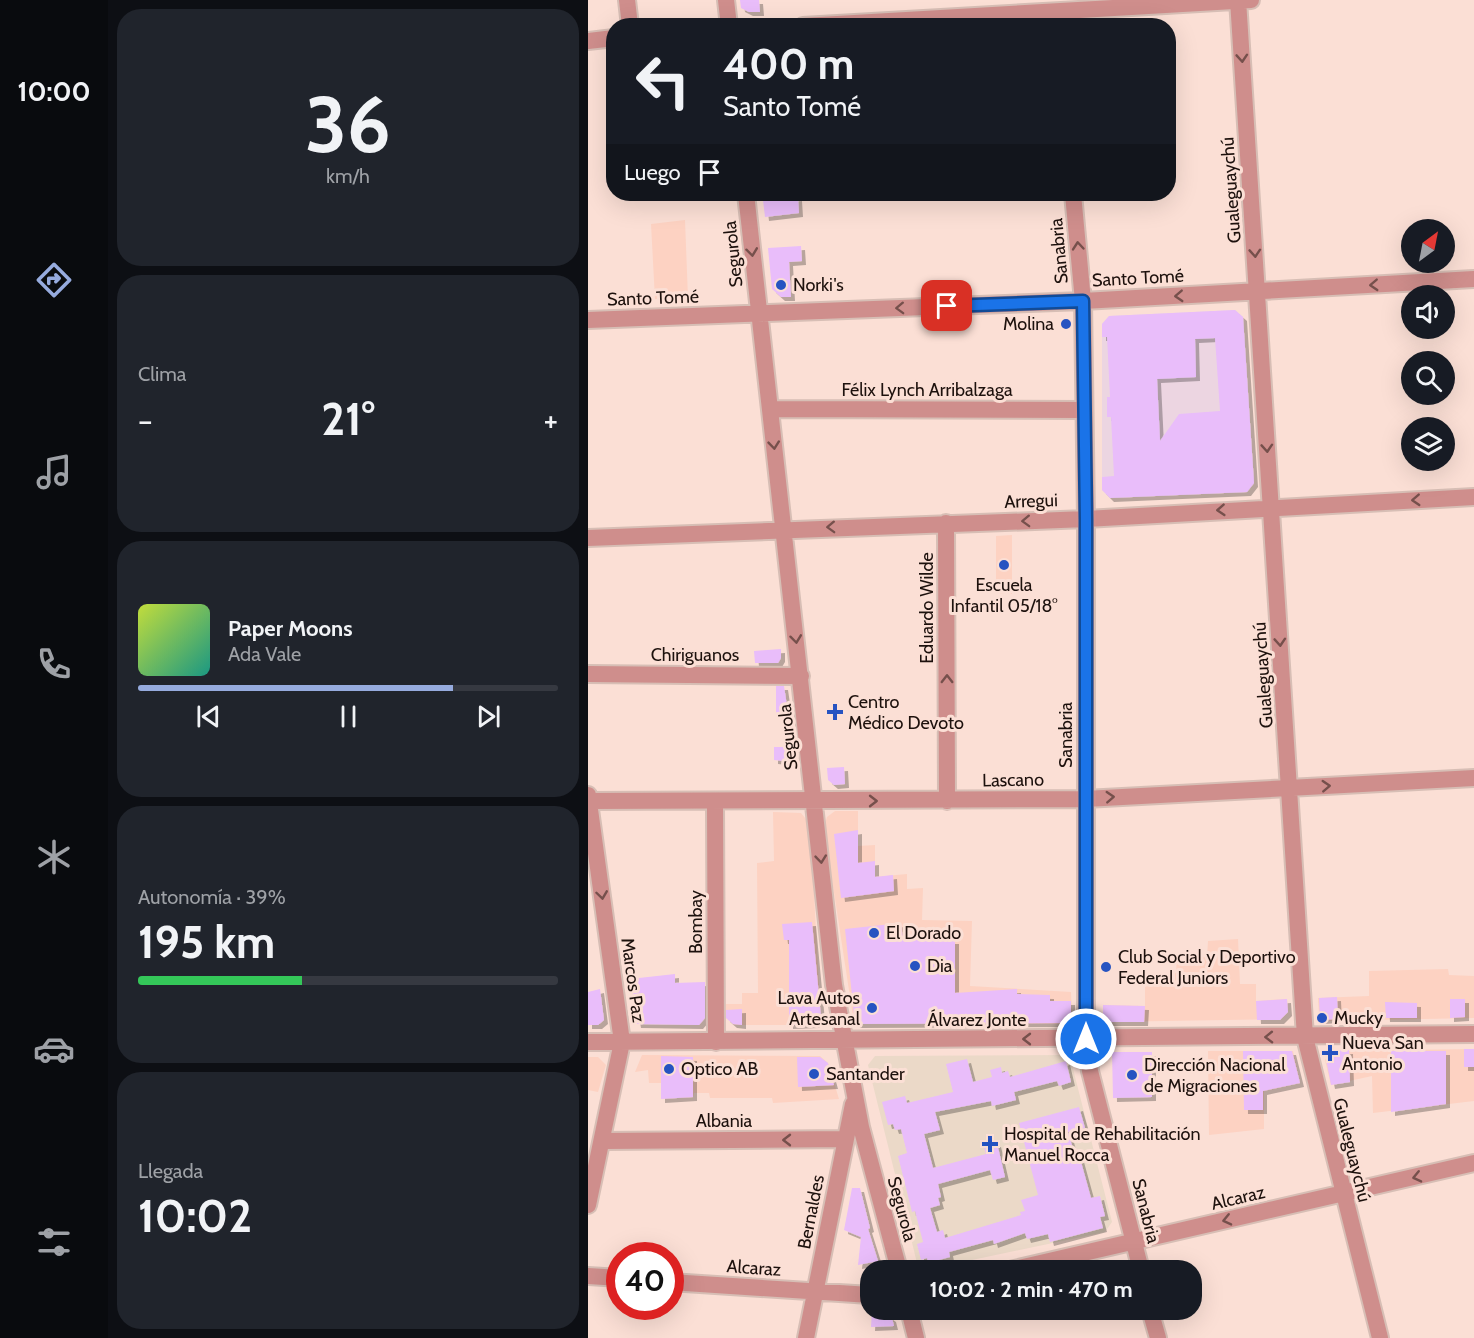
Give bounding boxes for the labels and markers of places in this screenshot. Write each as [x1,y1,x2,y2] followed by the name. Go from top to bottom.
[793,274,844,296] place label: Norki's
[774,278,788,292] marker: Norki's
[921,280,972,331] pin
[1003,313,1054,335] place label: Molina
[1059,317,1073,331] marker: Molina
[997,558,1011,572] marker: Escuela Infantil 05/18°
[950,574,1058,617] place label: Escuela Infantil 05/18°
[848,691,964,734] place label: Centro Médico Devoto
[826,703,844,721] marker: Centro Médico Devoto
[886,922,961,944] place label: El Dorado
[867,926,881,940] marker: El Dorado
[1118,946,1296,989] place label: Club Social y Deportivo Federal Juniors
[927,955,953,977] place label: Dia
[908,959,922,973] marker: Dia
[1099,960,1113,974] marker: Club Social y Deportivo Federal Juniors
[778,987,861,1030] place label: Lava Autos Artesanal
[865,1001,879,1015] marker: Lava Autos Artesanal
[1334,1007,1383,1029] place label: Mucky
[1315,1011,1329,1025] marker: Mucky
[1342,1032,1424,1075] place label: Nueva San Antonio
[1323,1046,1337,1060] marker: Nueva San Antonio
[1144,1054,1286,1097] place label: Dirección Nacional de Migraciones
[681,1058,759,1080] place label: Optico AB
[662,1062,676,1076] marker: Optico AB
[826,1063,905,1085] place label: Santander
[807,1067,821,1081] marker: Santander
[1125,1068,1139,1082] marker: Dirección Nacional de Migraciones
[1004,1123,1201,1166] place label: Hospital de Rehabilitación Manuel Rocca
[981,1135,999,1153] marker: Hospital de Rehabilitación Manuel Rocca

